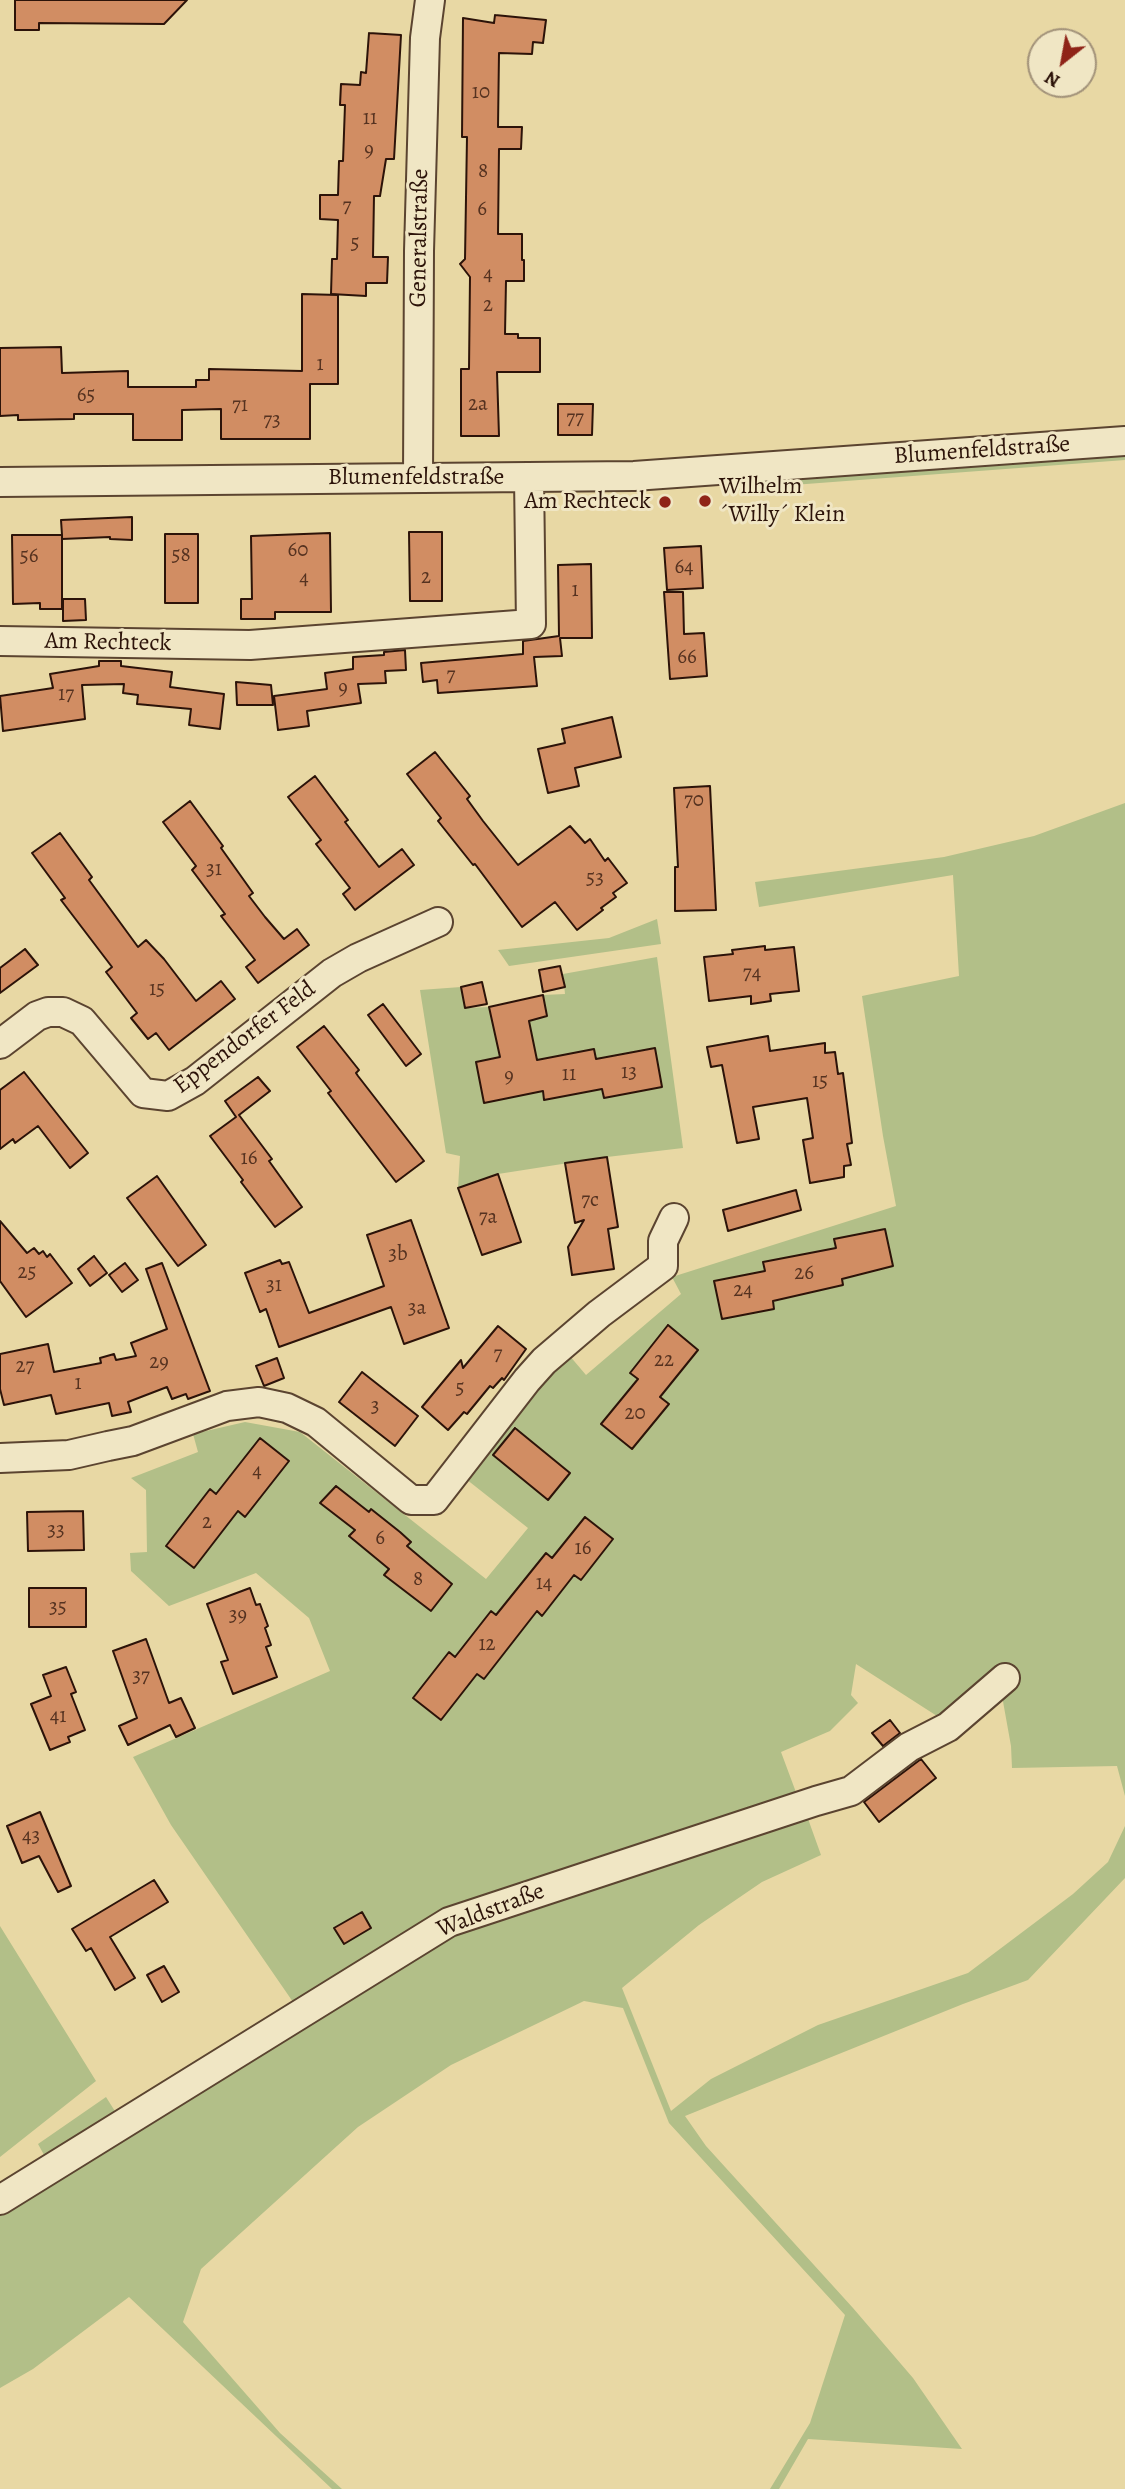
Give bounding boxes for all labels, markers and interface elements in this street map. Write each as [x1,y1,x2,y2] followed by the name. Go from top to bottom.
[1027,28,1097,98] north arrow
[1040,65,1065,94] text: N
[472,80,490,106] house number: 10
[363,106,377,132] house number: 11
[364,138,374,164] house number: 9
[478,159,488,185] house number: 8
[404,168,436,308] street label: Generalstraße
[343,194,351,220] house number: 7
[477,197,487,223] house number: 6
[350,231,360,257] house number: 5
[483,262,493,288] house number: 4
[483,293,493,319] house number: 2
[316,352,324,378] house number: 1
[77,383,95,409] house number: 65
[468,392,488,418] house number: 2a
[232,393,248,419] house number: 71
[566,406,584,432] house number: 77
[263,408,281,434] house number: 73
[893,430,1071,472] street label: Blumenfeldstraße
[328,464,504,492] street label: Blumenfeldstraße
[719,473,845,529] place label: Wilhelm ´Willy´ Klein
[524,488,651,516] place label: Am Rechteck
[697,493,713,509] marker: Wilhelm ´Willy´ Klein
[657,494,673,510] marker: Am Rechteck
[288,538,308,564] house number: 60
[171,543,191,569] house number: 58
[20,544,38,570] house number: 56
[674,555,694,581] house number: 64
[421,565,431,591] house number: 2
[299,566,309,592] house number: 4
[571,578,579,604] house number: 1
[44,627,172,659] street label: Am Rechteck
[677,645,697,671] house number: 66
[447,663,455,689] house number: 7
[338,676,348,702] house number: 9
[58,682,74,708] house number: 17
[684,788,704,814] house number: 70
[206,857,222,883] house number: 31
[586,866,604,892] house number: 53
[743,961,761,987] house number: 74
[168,975,322,1101] street label: Eppendorfer Feld
[149,977,165,1003] house number: 15
[621,1060,637,1086] house number: 13
[562,1062,576,1088] house number: 11
[504,1064,514,1090] house number: 9
[812,1069,828,1095] house number: 15
[241,1146,257,1172] house number: 16
[581,1188,599,1214] house number: 7c
[479,1205,497,1231] house number: 7a
[388,1242,408,1268] house number: 3b
[17,1260,37,1286] house number: 25
[794,1261,814,1287] house number: 26
[266,1273,282,1299] house number: 31
[733,1278,753,1304] house number: 24
[408,1296,426,1322] house number: 3a
[494,1342,502,1368] house number: 7
[654,1348,674,1374] house number: 22
[149,1350,169,1376] house number: 29
[16,1354,34,1380] house number: 27
[74,1371,82,1397] house number: 1
[455,1376,465,1402] house number: 5
[371,1394,379,1420] house number: 3
[624,1401,646,1427] house number: 20
[252,1459,262,1485] house number: 4
[202,1510,212,1536] house number: 2
[47,1518,65,1544] house number: 33
[375,1526,385,1552] house number: 6
[575,1536,591,1562] house number: 16
[413,1567,423,1593] house number: 8
[536,1571,552,1597] house number: 14
[49,1595,67,1621] house number: 35
[229,1603,247,1629] house number: 39
[478,1632,496,1658] house number: 12
[132,1664,150,1690] house number: 37
[50,1704,66,1730] house number: 41
[22,1824,40,1850] house number: 43
[433,1877,549,1945] street label: Waldstraße

